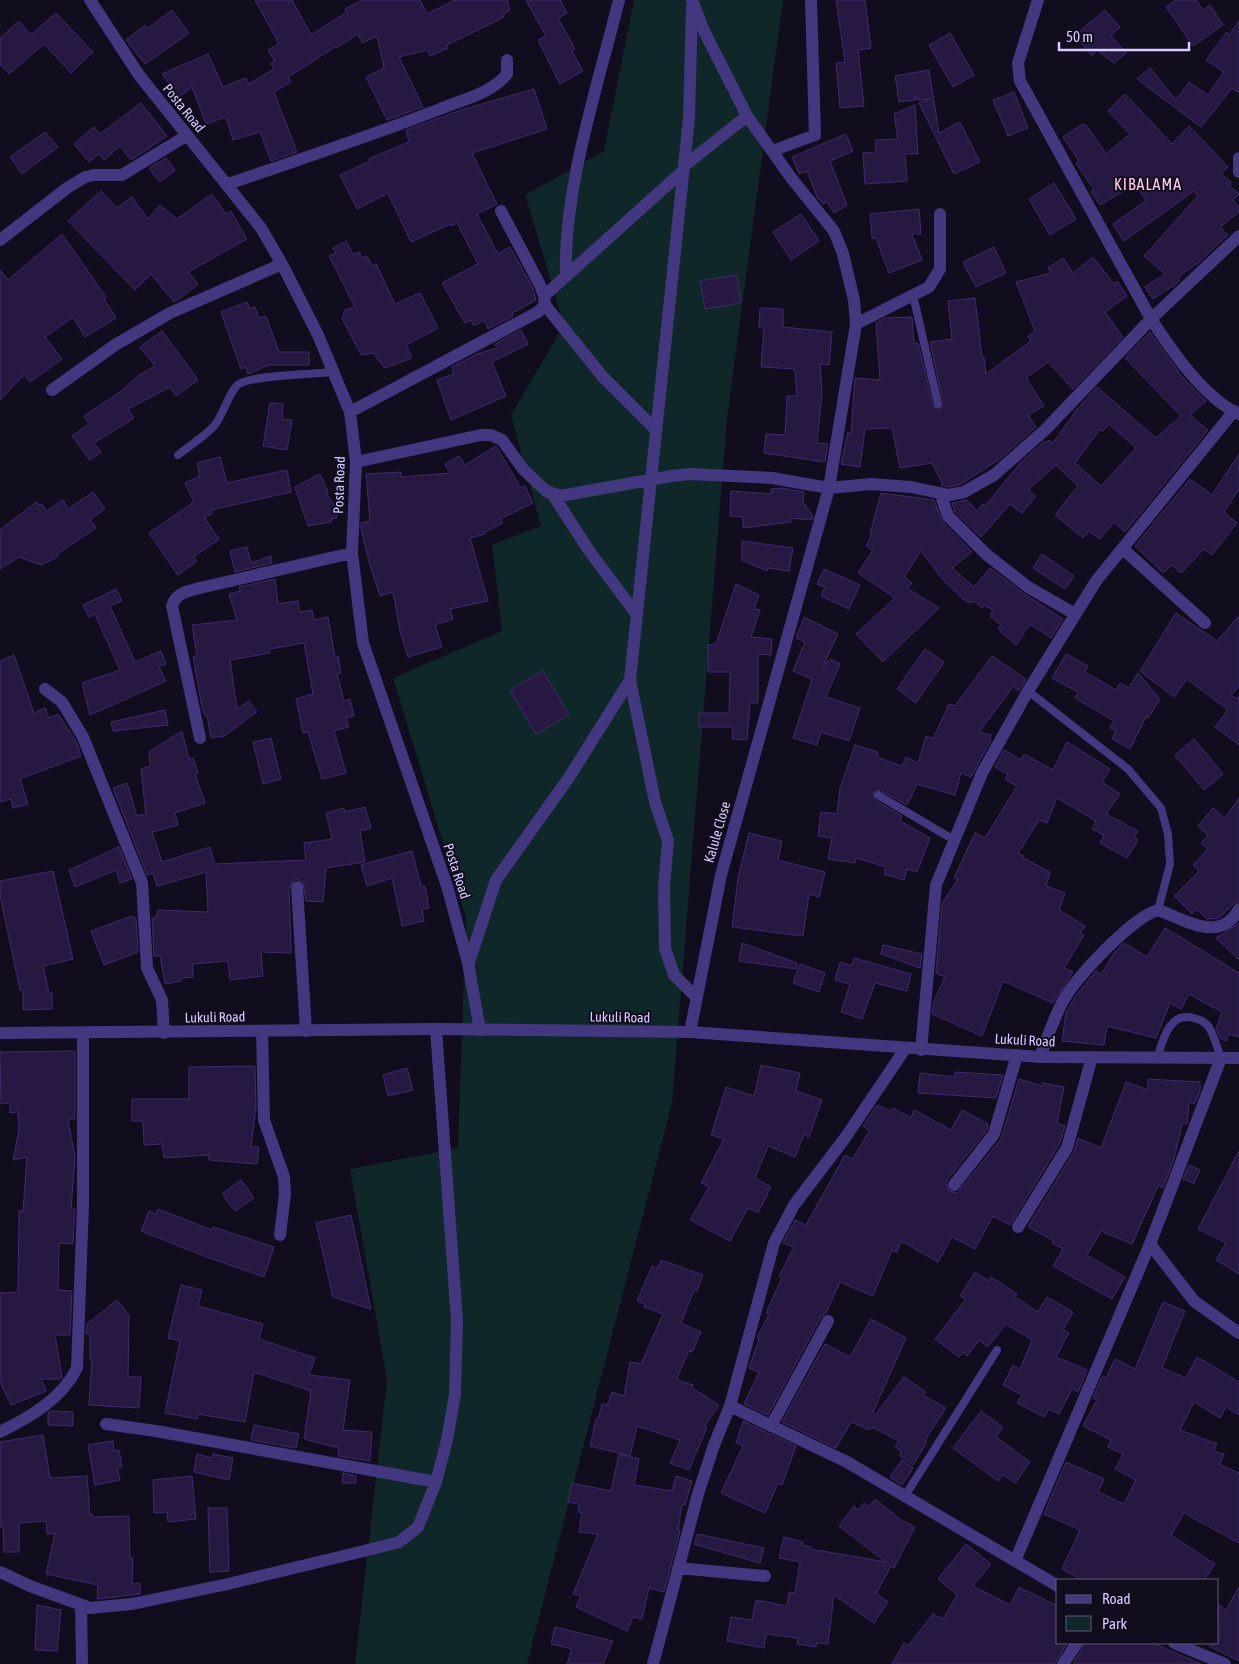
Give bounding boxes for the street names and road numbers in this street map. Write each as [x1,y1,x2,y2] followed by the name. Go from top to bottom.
[160,81,208,135] street label: Posta Road
[330,456,348,514] street label: Posta Road
[701,799,733,865] street label: Kalule Close
[441,841,473,901] street label: Posta Road
[185,1008,245,1026] street label: Lukuli Road
[590,1008,650,1026] street label: Lukuli Road
[994,1030,1056,1050] street label: Lukuli Road

